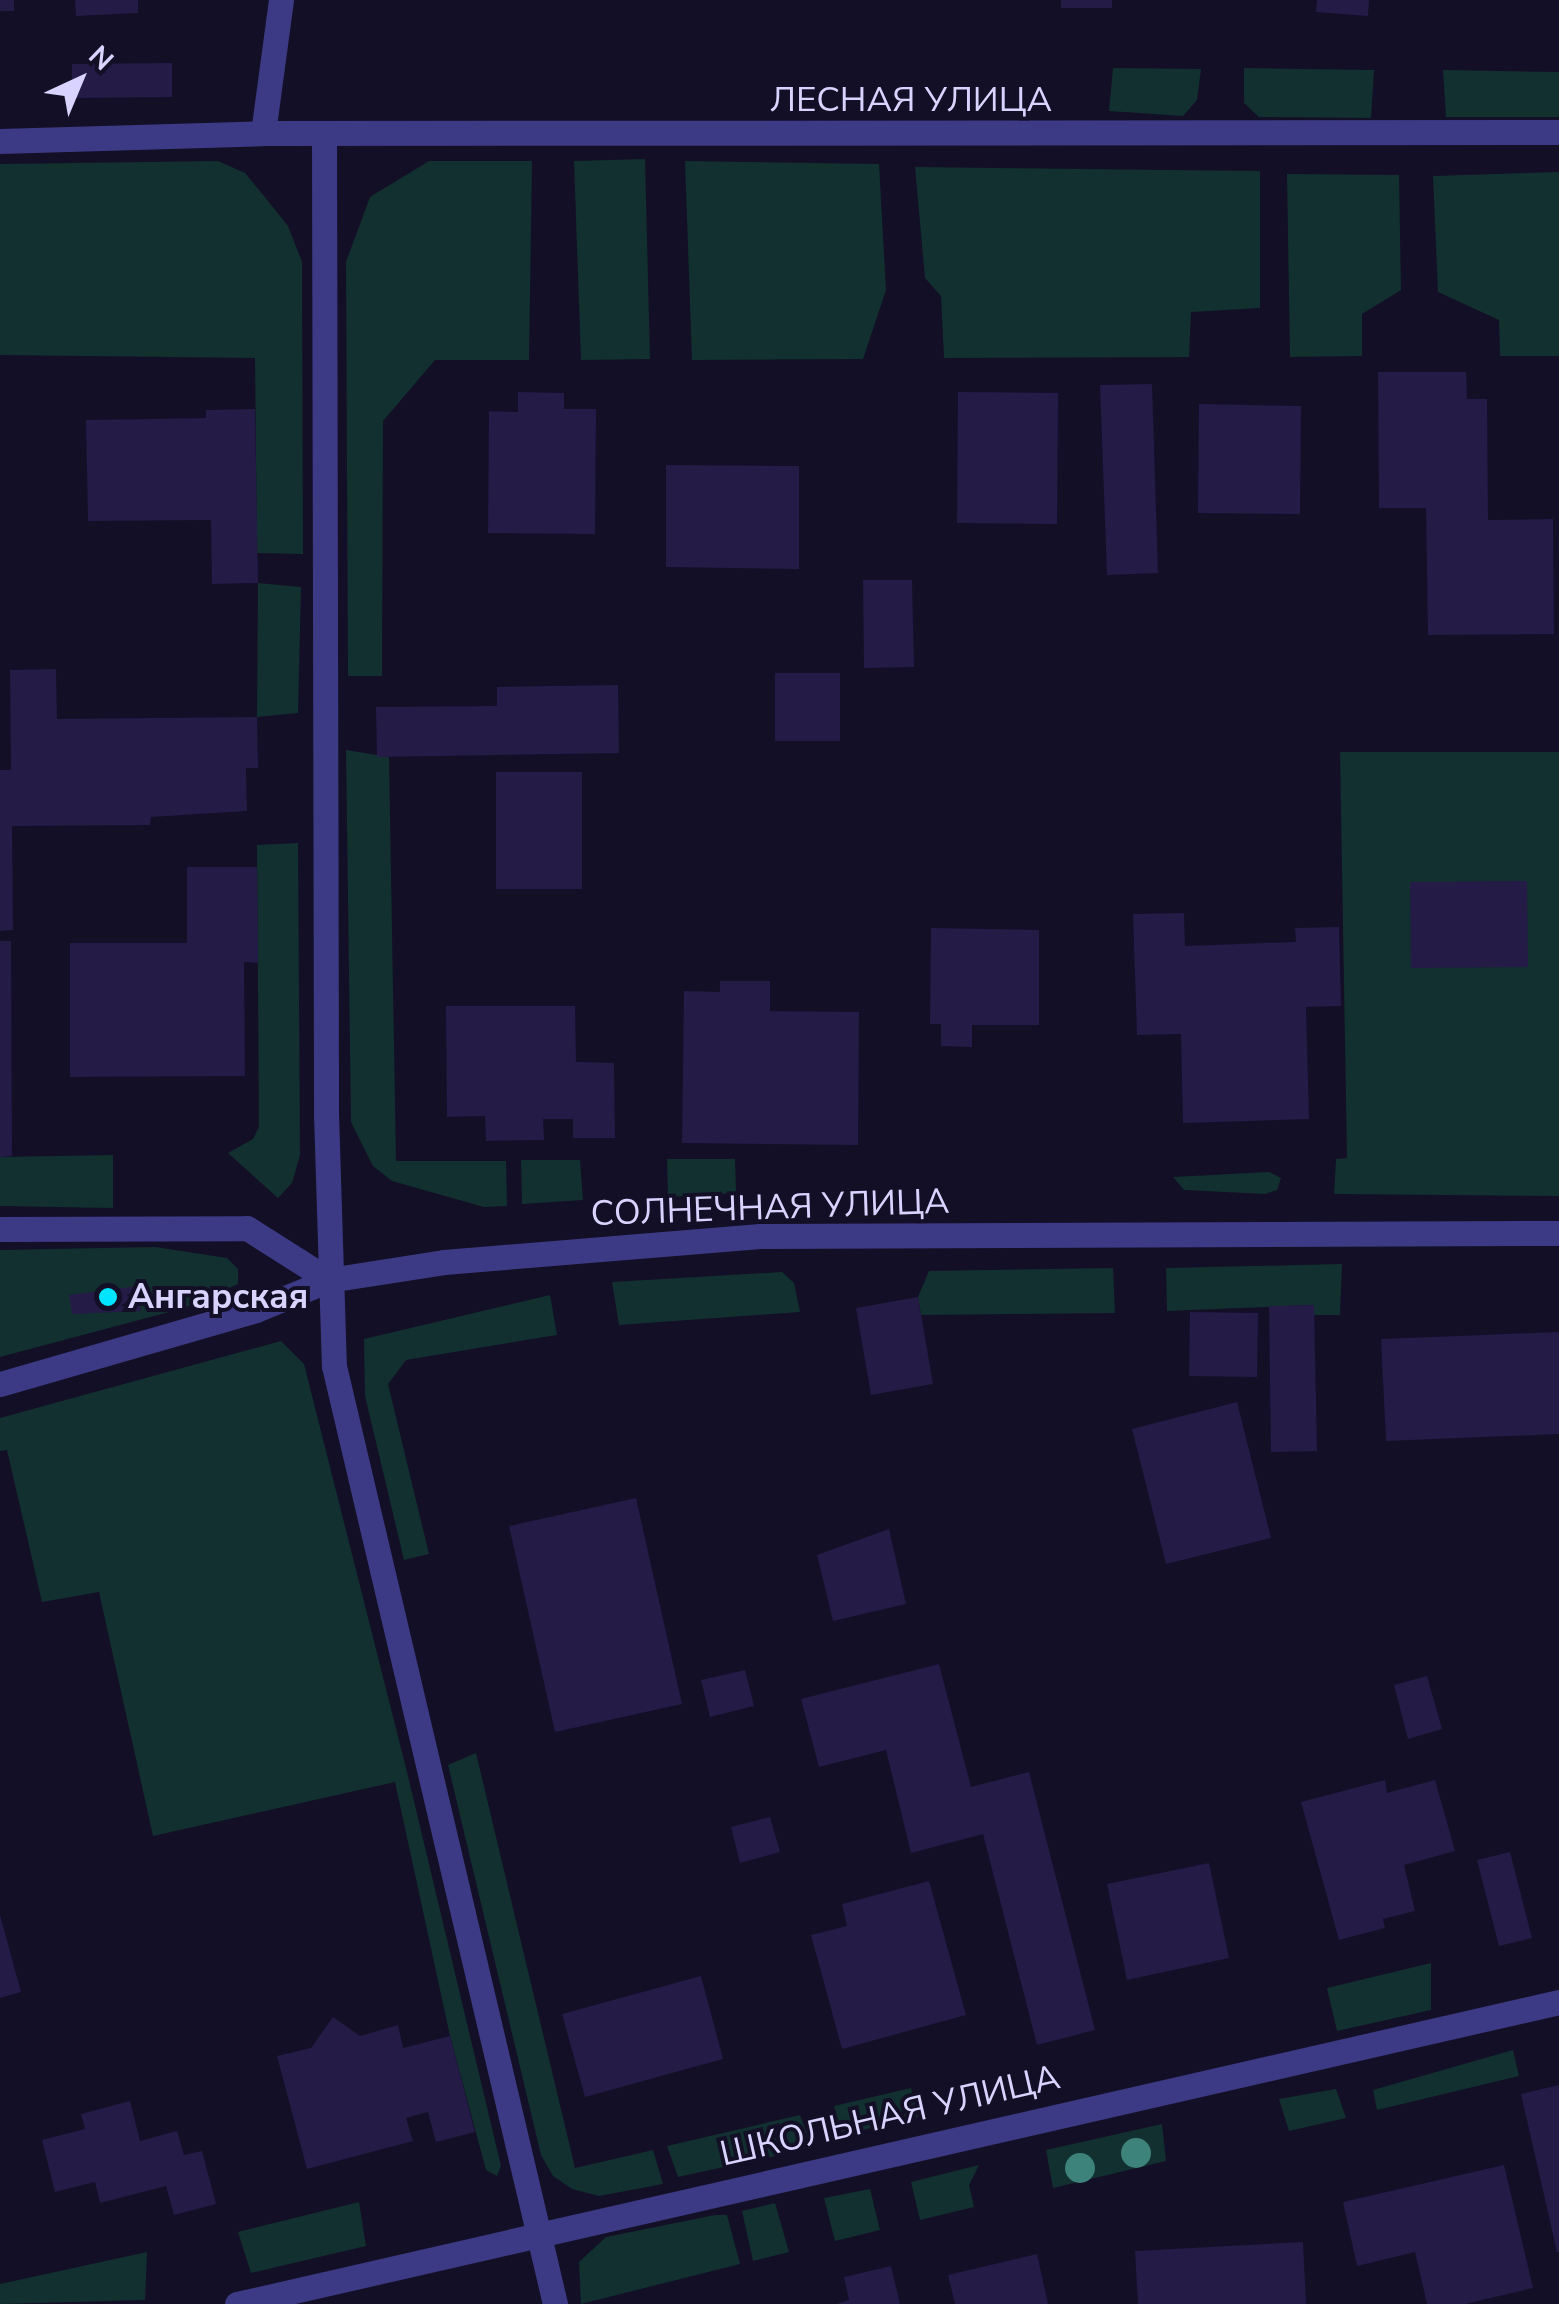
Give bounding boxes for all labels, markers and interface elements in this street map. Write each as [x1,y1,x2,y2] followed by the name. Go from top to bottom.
[30,30,130,130] north arrow
[80,37,122,79] text: N
[770,79,1052,121] street label: ЛЕСНАЯ УЛИЦА
[590,1181,950,1235] street label: СОЛНЕЧНАЯ УЛИЦА
[128,1276,308,1318] place label: Ангарская
[97,1286,119,1308] marker: Ангарская
[716,2057,1064,2175] street label: ШКОЛЬНАЯ УЛИЦА

